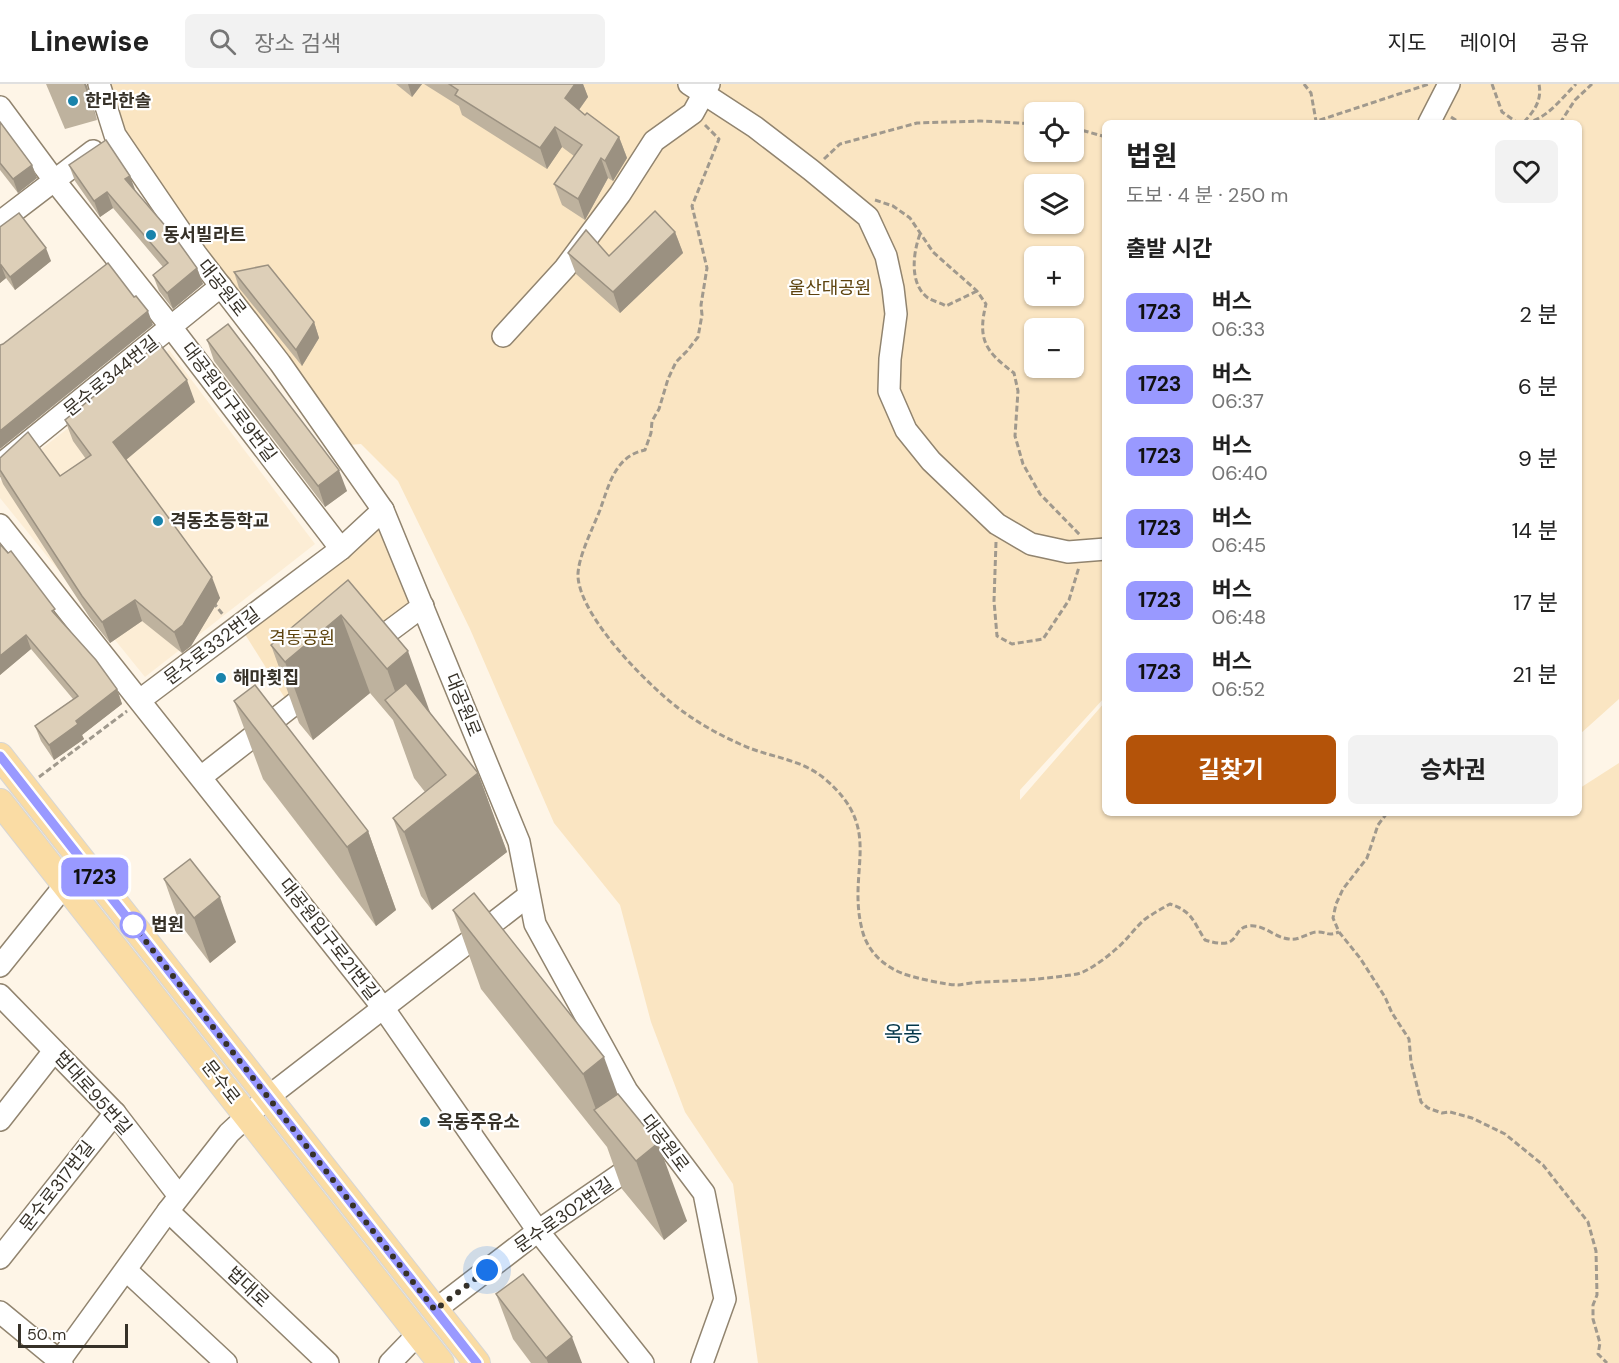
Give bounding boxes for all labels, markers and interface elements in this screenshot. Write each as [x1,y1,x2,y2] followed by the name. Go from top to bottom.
[185,14,605,68] search box
[30,23,149,60] text: Linewise
[206,25,239,58] icon: search
[254,29,341,58] text: 장소 검색
[1388,29,1426,57] text: 지도
[1459,29,1517,57] text: 레이어
[1550,29,1589,57] text: 공유
[85,89,151,113] place label: 한라한솔
[66,94,80,108] marker: 한라한솔
[1024,102,1084,378] map controls
[1024,102,1084,162] button: locate
[1126,138,1178,175] text: 법원
[1495,140,1558,203] button: heart
[1024,174,1084,234] button: layers
[1126,182,1288,208] text: 도보 · 4 분 · 250 m
[163,223,246,247] place label: 동서빌라트
[144,228,158,242] marker: 동서빌라트
[1126,234,1212,263] text: 출발 시간
[1024,246,1084,306] button: +
[192,255,252,321] street label: 대공원로
[789,276,871,300] park label: 울산대공원
[1211,287,1252,316] text: 버스
[1138,298,1181,326] text: 1723
[1519,300,1558,329] text: 2 분
[1211,316,1265,342] text: 06:33
[1024,318,1084,378] button: −
[59,330,163,422] street label: 문수로344번길
[176,337,282,467] street label: 대공원입구로9번길
[1211,359,1252,388] text: 버스
[1138,370,1181,398] text: 1723
[1518,372,1558,401] text: 6 분
[1211,388,1264,414] text: 06:37
[1211,431,1252,460] text: 버스
[1138,442,1181,470] text: 1723
[1518,444,1558,473] text: 9 분
[1211,460,1268,486] text: 06:40
[1211,503,1252,532] text: 버스
[170,509,269,533] place label: 격동초등학교
[151,514,165,528] marker: 격동초등학교
[1138,514,1181,542] text: 1723
[1512,516,1558,545] text: 14 분
[1211,532,1266,558] text: 06:45
[1211,575,1252,604] text: 버스
[1138,586,1181,614] text: 1723
[1513,588,1558,617] text: 17 분
[159,602,265,690] street label: 문수로332번길
[1211,604,1266,630] text: 06:48
[269,626,335,650] park label: 격동공원
[1211,647,1252,676] text: 버스
[1138,658,1181,686] text: 1723
[1512,660,1558,689] text: 21 분
[233,666,299,690] place label: 해마횟집
[439,670,487,740] street label: 대공원로
[214,671,228,685] marker: 해마횟집
[1211,676,1265,702] text: 06:52
[1126,735,1336,804] button: 길찾기
[1348,735,1558,804] button: 승차권
[53,858,137,896] line badge: 1723
[73,863,117,891] text: 1723
[274,873,384,1005] street label: 대공원입구로21번길
[120,912,146,938] marker: 법원
[151,913,184,937] place label: 법원
[884,1020,922,1048] district label: 옥동
[49,1046,137,1140] street label: 법대로95번길
[196,1055,246,1109] street label: 문수로
[635,1109,695,1177] street label: 대공원로
[437,1110,520,1134] place label: 옥동주유소
[418,1115,432,1129] marker: 옥동주유소
[14,1136,100,1236] street label: 문수로317번길
[510,1172,618,1258] street label: 문수로302번길
[472,1255,502,1285] your location
[222,1261,274,1313] street label: 법대로
[18,1321,128,1348] scale bar
[27,1324,66,1345] text: 50 m

